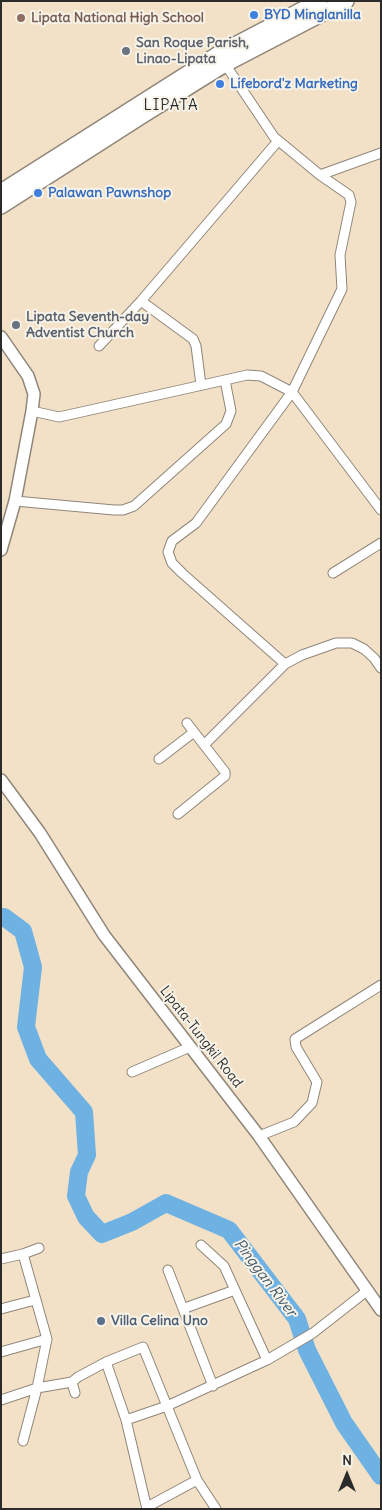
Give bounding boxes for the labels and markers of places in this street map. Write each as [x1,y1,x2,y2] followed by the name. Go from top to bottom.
[264,7,361,23] place label: BYD Minglanilla
[248,9,260,21] marker: BYD Minglanilla
[31,10,204,26] place label: Lipata National High School
[15,12,27,24] marker: Lipata National High School
[136,35,249,68] place label: San Roque Parish, Linao-Lipata
[120,45,132,57] marker: San Roque Parish, Linao-Lipata
[230,76,358,92] place label: Lifebord'z Marketing
[214,78,226,90] marker: Lifebord'z Marketing
[48,185,171,201] place label: Palawan Pawnshop
[32,187,44,199] marker: Palawan Pawnshop
[26,309,149,342] place label: Lipata Seventh-day Adventist Church
[10,319,22,331] marker: Lipata Seventh-day Adventist Church
[111,1313,208,1329] place label: Villa Celina Uno
[95,1315,107,1327] marker: Villa Celina Uno

